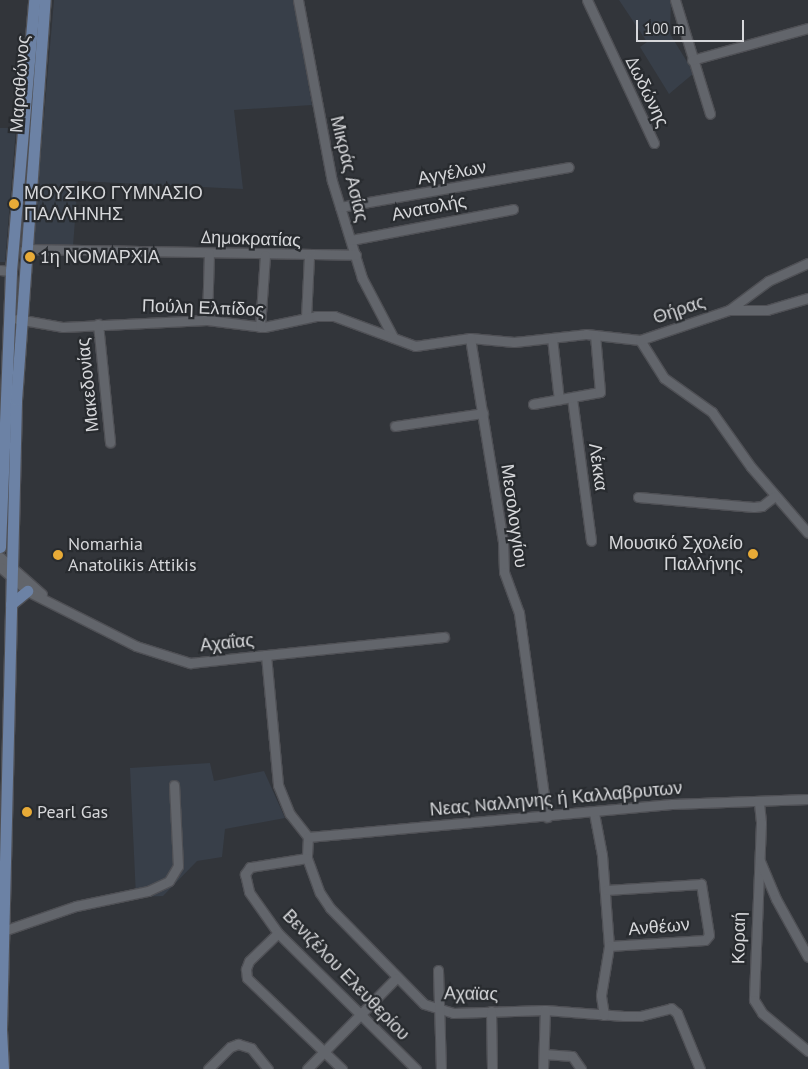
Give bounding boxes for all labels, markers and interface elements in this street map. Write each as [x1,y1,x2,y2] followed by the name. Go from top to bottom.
[638,10,746,42] scale bar
[644,19,685,38] text: 100 m
[6,34,34,134] street label: Μαραθώνος
[621,53,673,131] street label: Δωδώνης
[325,114,373,224] street label: Μικράς Ασίας
[416,156,488,190] street label: Αγγέλων
[24,183,203,225] place label: ΜΟΥΣΙΚΟ ΓΥΜΝΑΣΙΟ ΠΑΛΛΗΝΗΣ
[390,190,468,226] street label: Ανατολής
[8,198,20,210] marker: ΜΟΥΣΙΚΟ ΓΥΜΝΑΣΙΟ ΠΑΛΛΗΝΗΣ
[201,226,301,252] street label: Δημοκρατίας
[40,246,160,268] place label: 1η ΝΟΜΑΡΧΙΑ
[24,251,36,263] marker: 1η ΝΟΜΑΡΧΙΑ
[650,291,708,329] street label: Θήρας
[141,295,265,321] street label: Πούλη Ελπίδος
[72,337,104,433] street label: Μακεδονίας
[584,442,612,492] street label: Λέκκα
[496,463,532,569] street label: Μεσολογγίου
[609,533,743,576] place label: Μουσικό Σχολείο Παλλήνης
[68,534,197,576] place label: Nomarhia Anatolikis Attikis
[747,548,759,560] marker: Μουσικό Σχολείο Παλλήνης
[52,549,64,561] marker: Nomarhia Anatolikis Attikis
[199,629,255,657] street label: Αχαΐας
[429,777,683,821] street label: Νεας Nαλληνης ή Καλλαβρυτων
[37,801,108,823] place label: Pearl Gas
[21,806,33,818] marker: Pearl Gas
[278,905,414,1045] street label: Βενιζέλου Ελευθερίου
[728,912,750,964] street label: Κοραή
[627,914,691,940] street label: Ανθέων
[444,983,498,1005] street label: Αχαϊας

